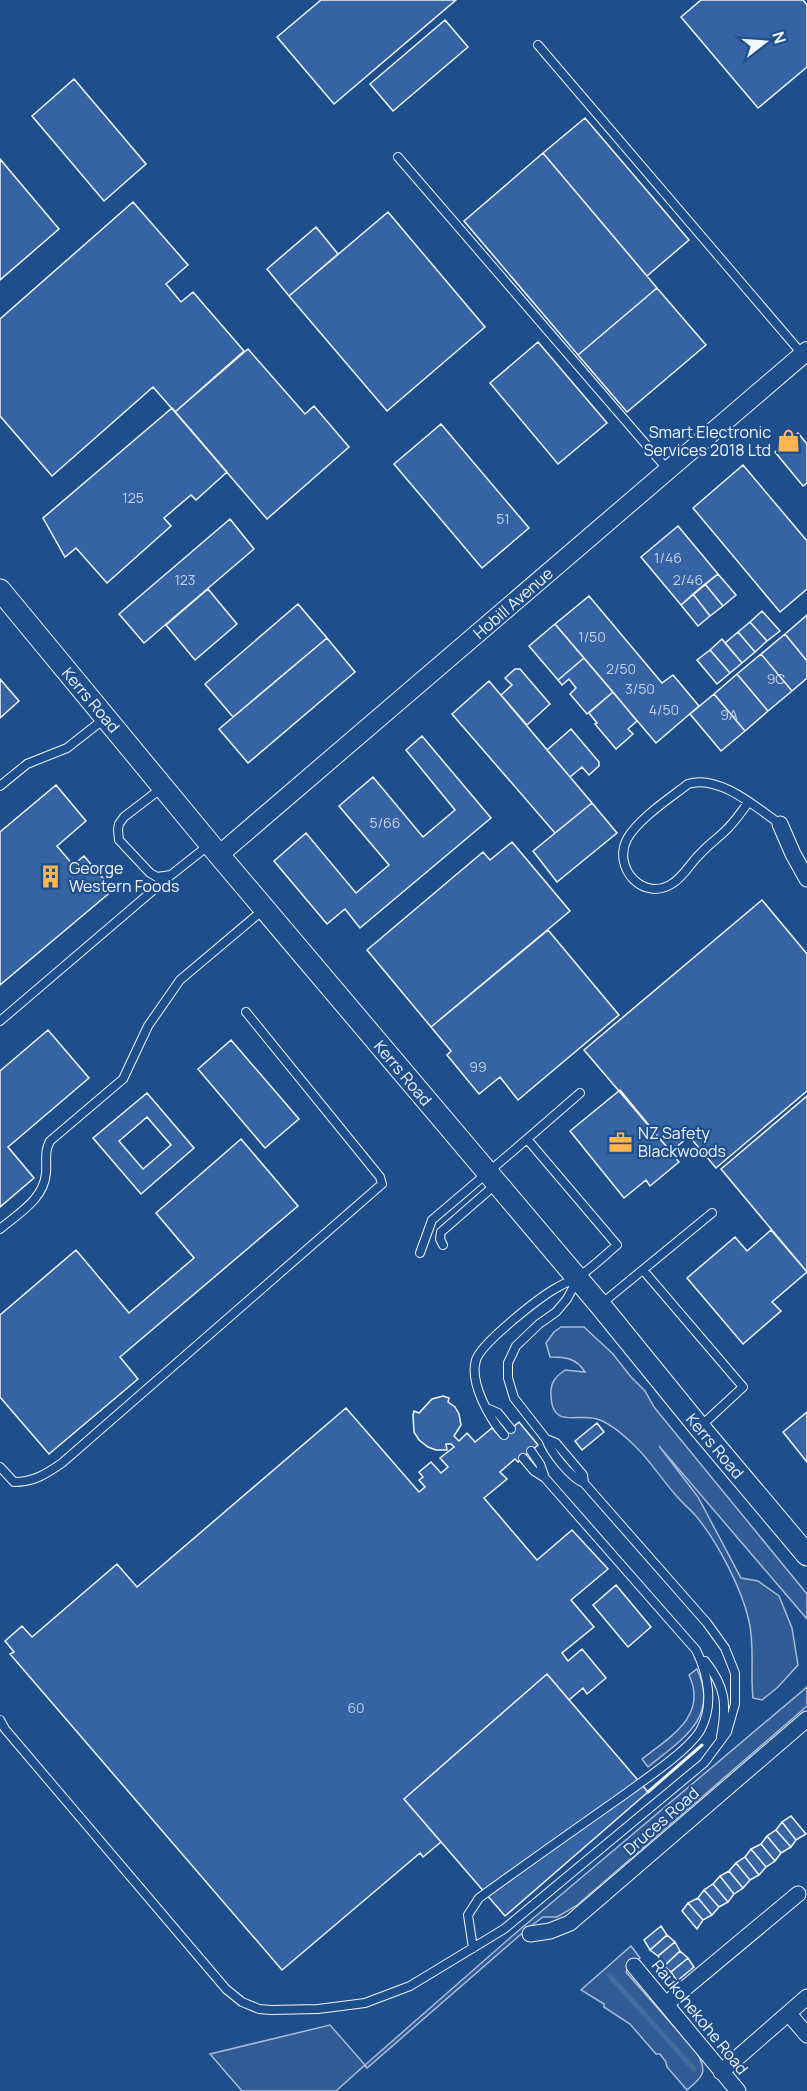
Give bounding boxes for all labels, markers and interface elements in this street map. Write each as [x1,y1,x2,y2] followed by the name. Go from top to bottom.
[735,12,795,72] north arrow
[767,29,792,46] text: N
[644,421,771,461] place label: Smart Electronic Services 2018 Ltd
[776,428,802,454] shop icon: Smart Electronic Services 2018 Ltd
[122,488,144,507] house number: 125
[496,509,510,528] house number: 51
[654,548,682,567] house number: 1/46
[468,562,558,644] street label: Hobill Avenue
[174,570,196,589] house number: 123
[673,570,703,589] house number: 2/46
[578,627,606,646] house number: 1/50
[606,659,636,678] house number: 2/50
[57,663,125,737] street label: Kerrs Road
[767,669,785,688] house number: 9C
[625,679,655,698] house number: 3/50
[649,700,679,719] house number: 4/50
[720,705,738,724] house number: 9A
[370,813,400,832] house number: 5/66
[69,857,179,897] place label: George Western Foods
[38,864,64,890] building icon: George Western Foods
[369,1036,437,1110] street label: Kerrs Road
[469,1057,487,1076] house number: 99
[638,1122,726,1162] place label: NZ Safety Blackwoods
[607,1129,633,1155] office icon: NZ Safety Blackwoods
[681,1409,749,1483] street label: Kerrs Road
[347,1698,365,1717] house number: 60
[618,1782,704,1860] street label: Druces Road
[647,1955,753,2079] street label: Raukohekohe Road

